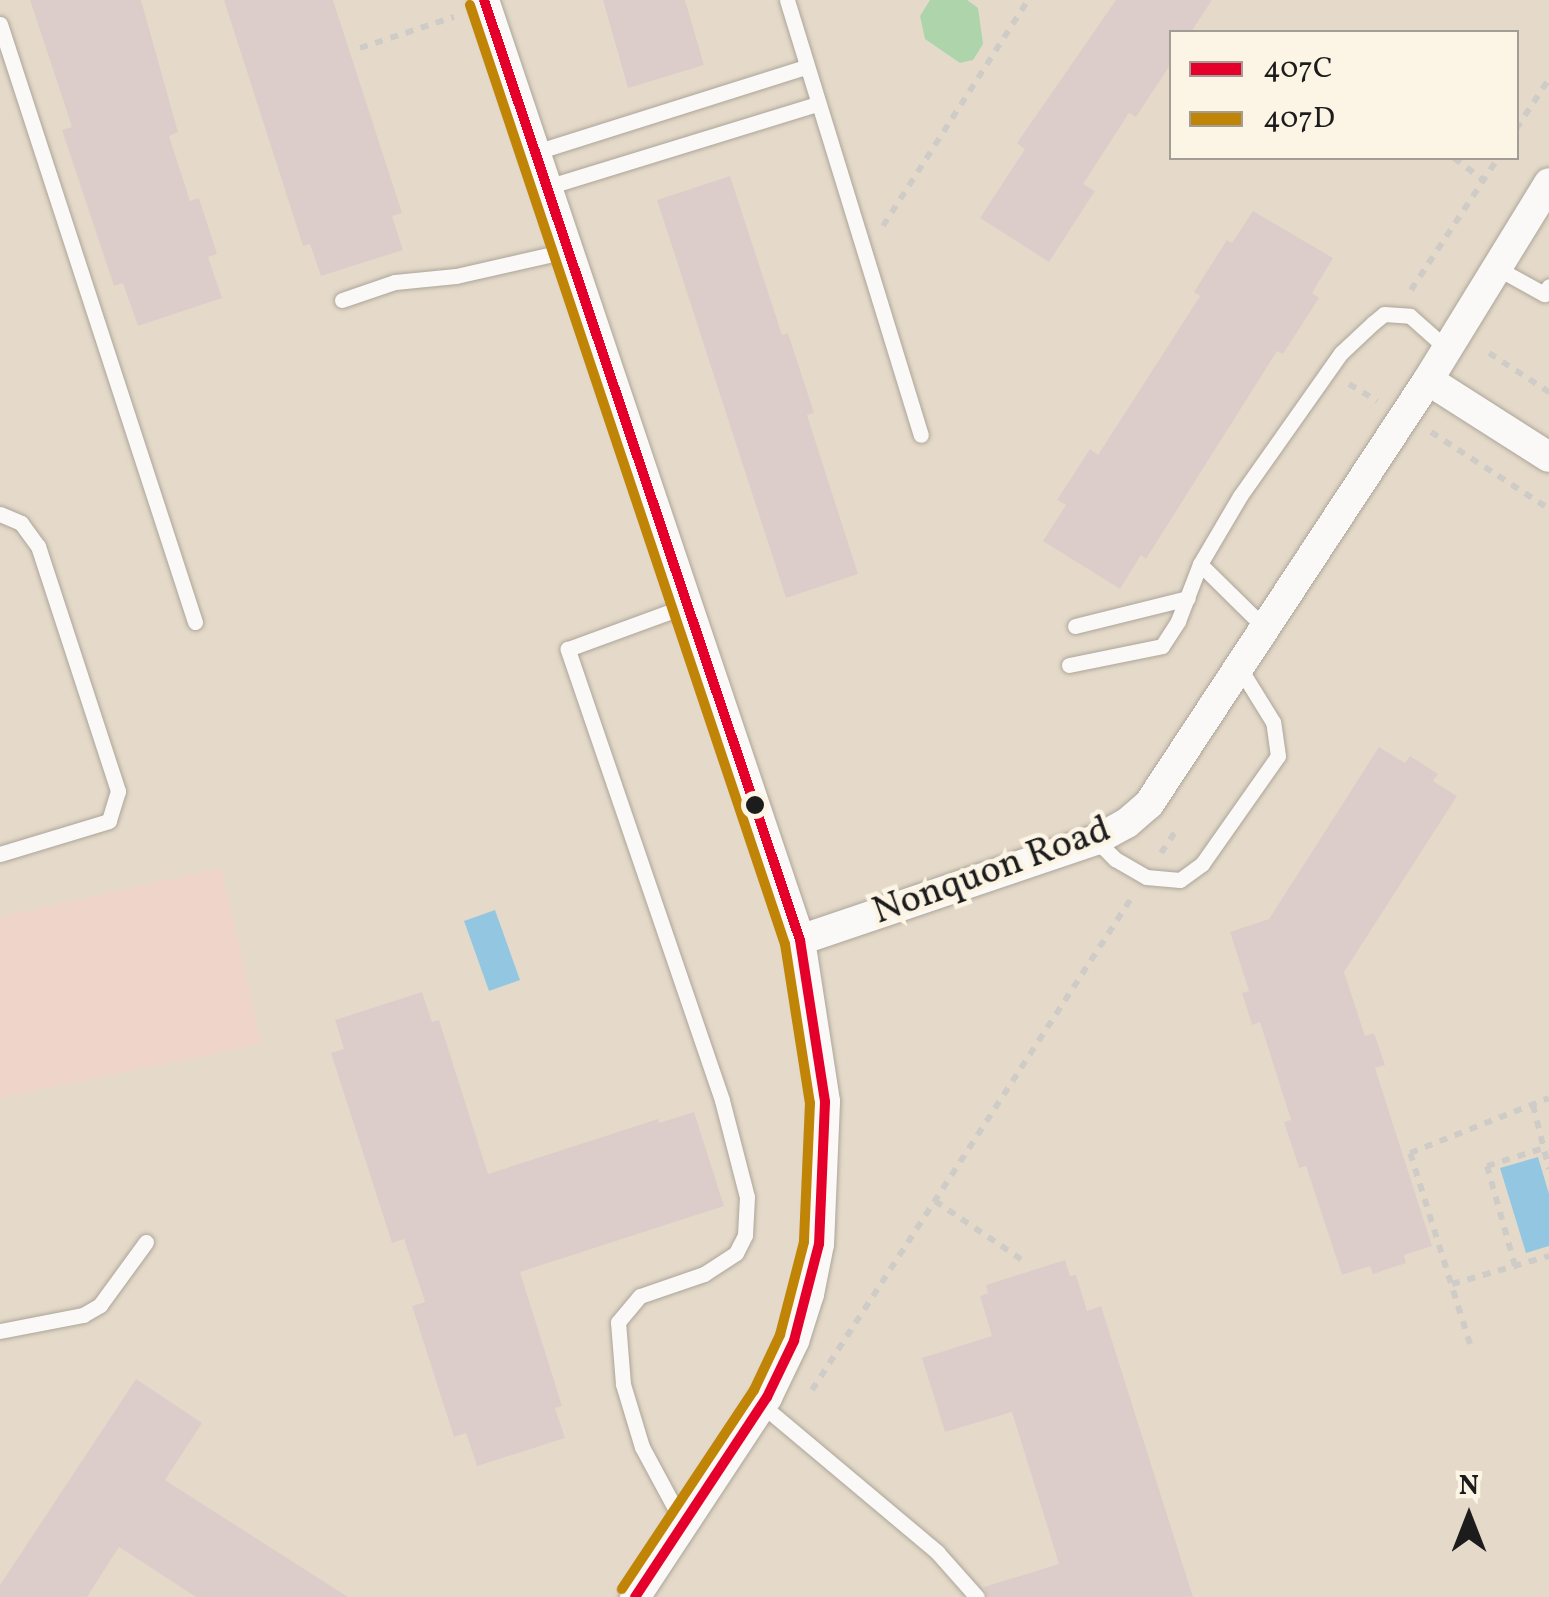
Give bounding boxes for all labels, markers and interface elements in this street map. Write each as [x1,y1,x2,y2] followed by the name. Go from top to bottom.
[1169,30,1519,160] legend
[1263,48,1332,90] text: 407C
[1263,98,1335,140] text: 407D
[745,795,765,815] unlabelled marker
[867,808,1117,936] street label: Nonquon Road
[1419,1467,1519,1567] north arrow
[1459,1467,1479,1506] text: N

